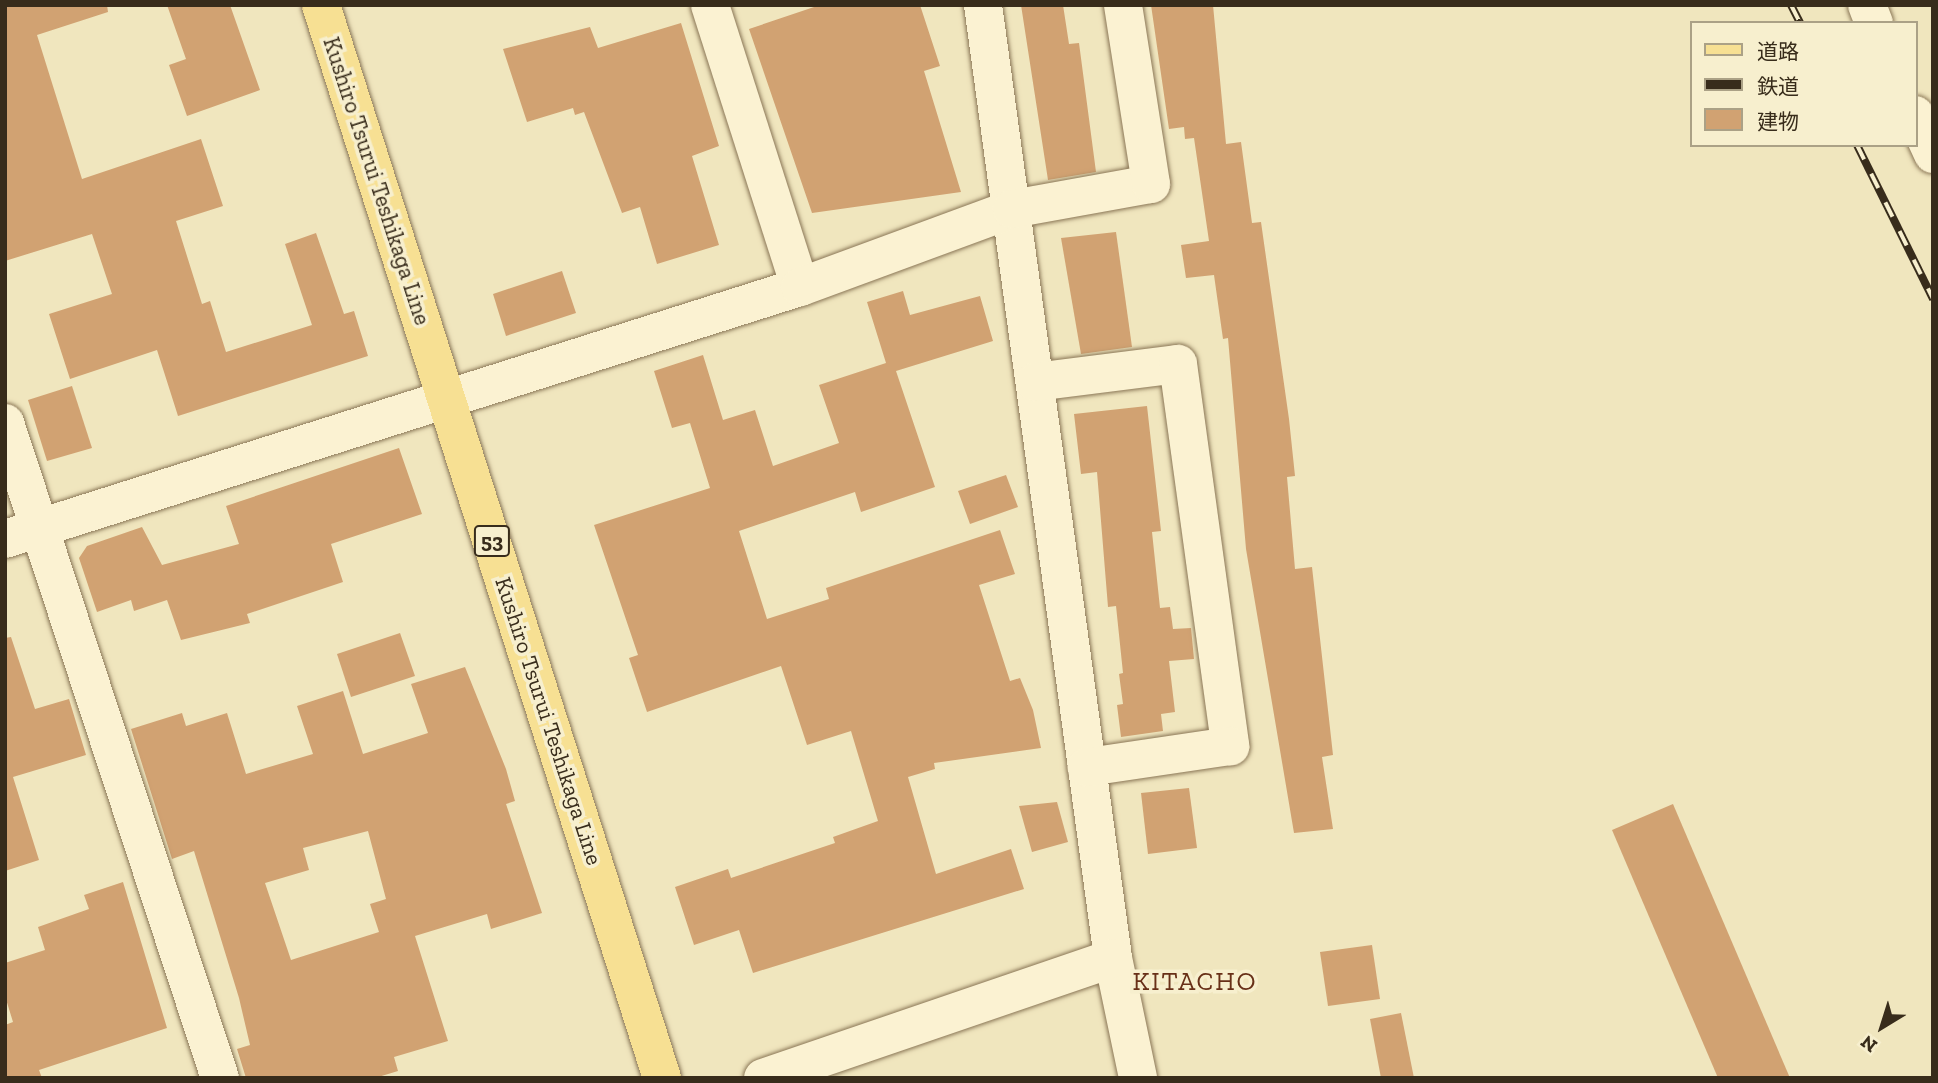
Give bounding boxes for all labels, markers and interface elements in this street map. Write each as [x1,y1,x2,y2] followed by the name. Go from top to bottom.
[1689,21,1917,147] legend
[317,33,437,329] street label: Kushiro Tsurui Teshikaga Line
[1757,39,1799,64] text: 道路
[1757,74,1799,99] text: 鉄道
[1757,109,1799,134] text: 建物
[473,524,511,558] road number: 53
[489,573,609,869] street label: Kushiro Tsurui Teshikaga Line
[1133,966,1257,998] district label: KITACHO
[1847,992,1917,1062] north arrow
[1856,1030,1882,1057] text: N

